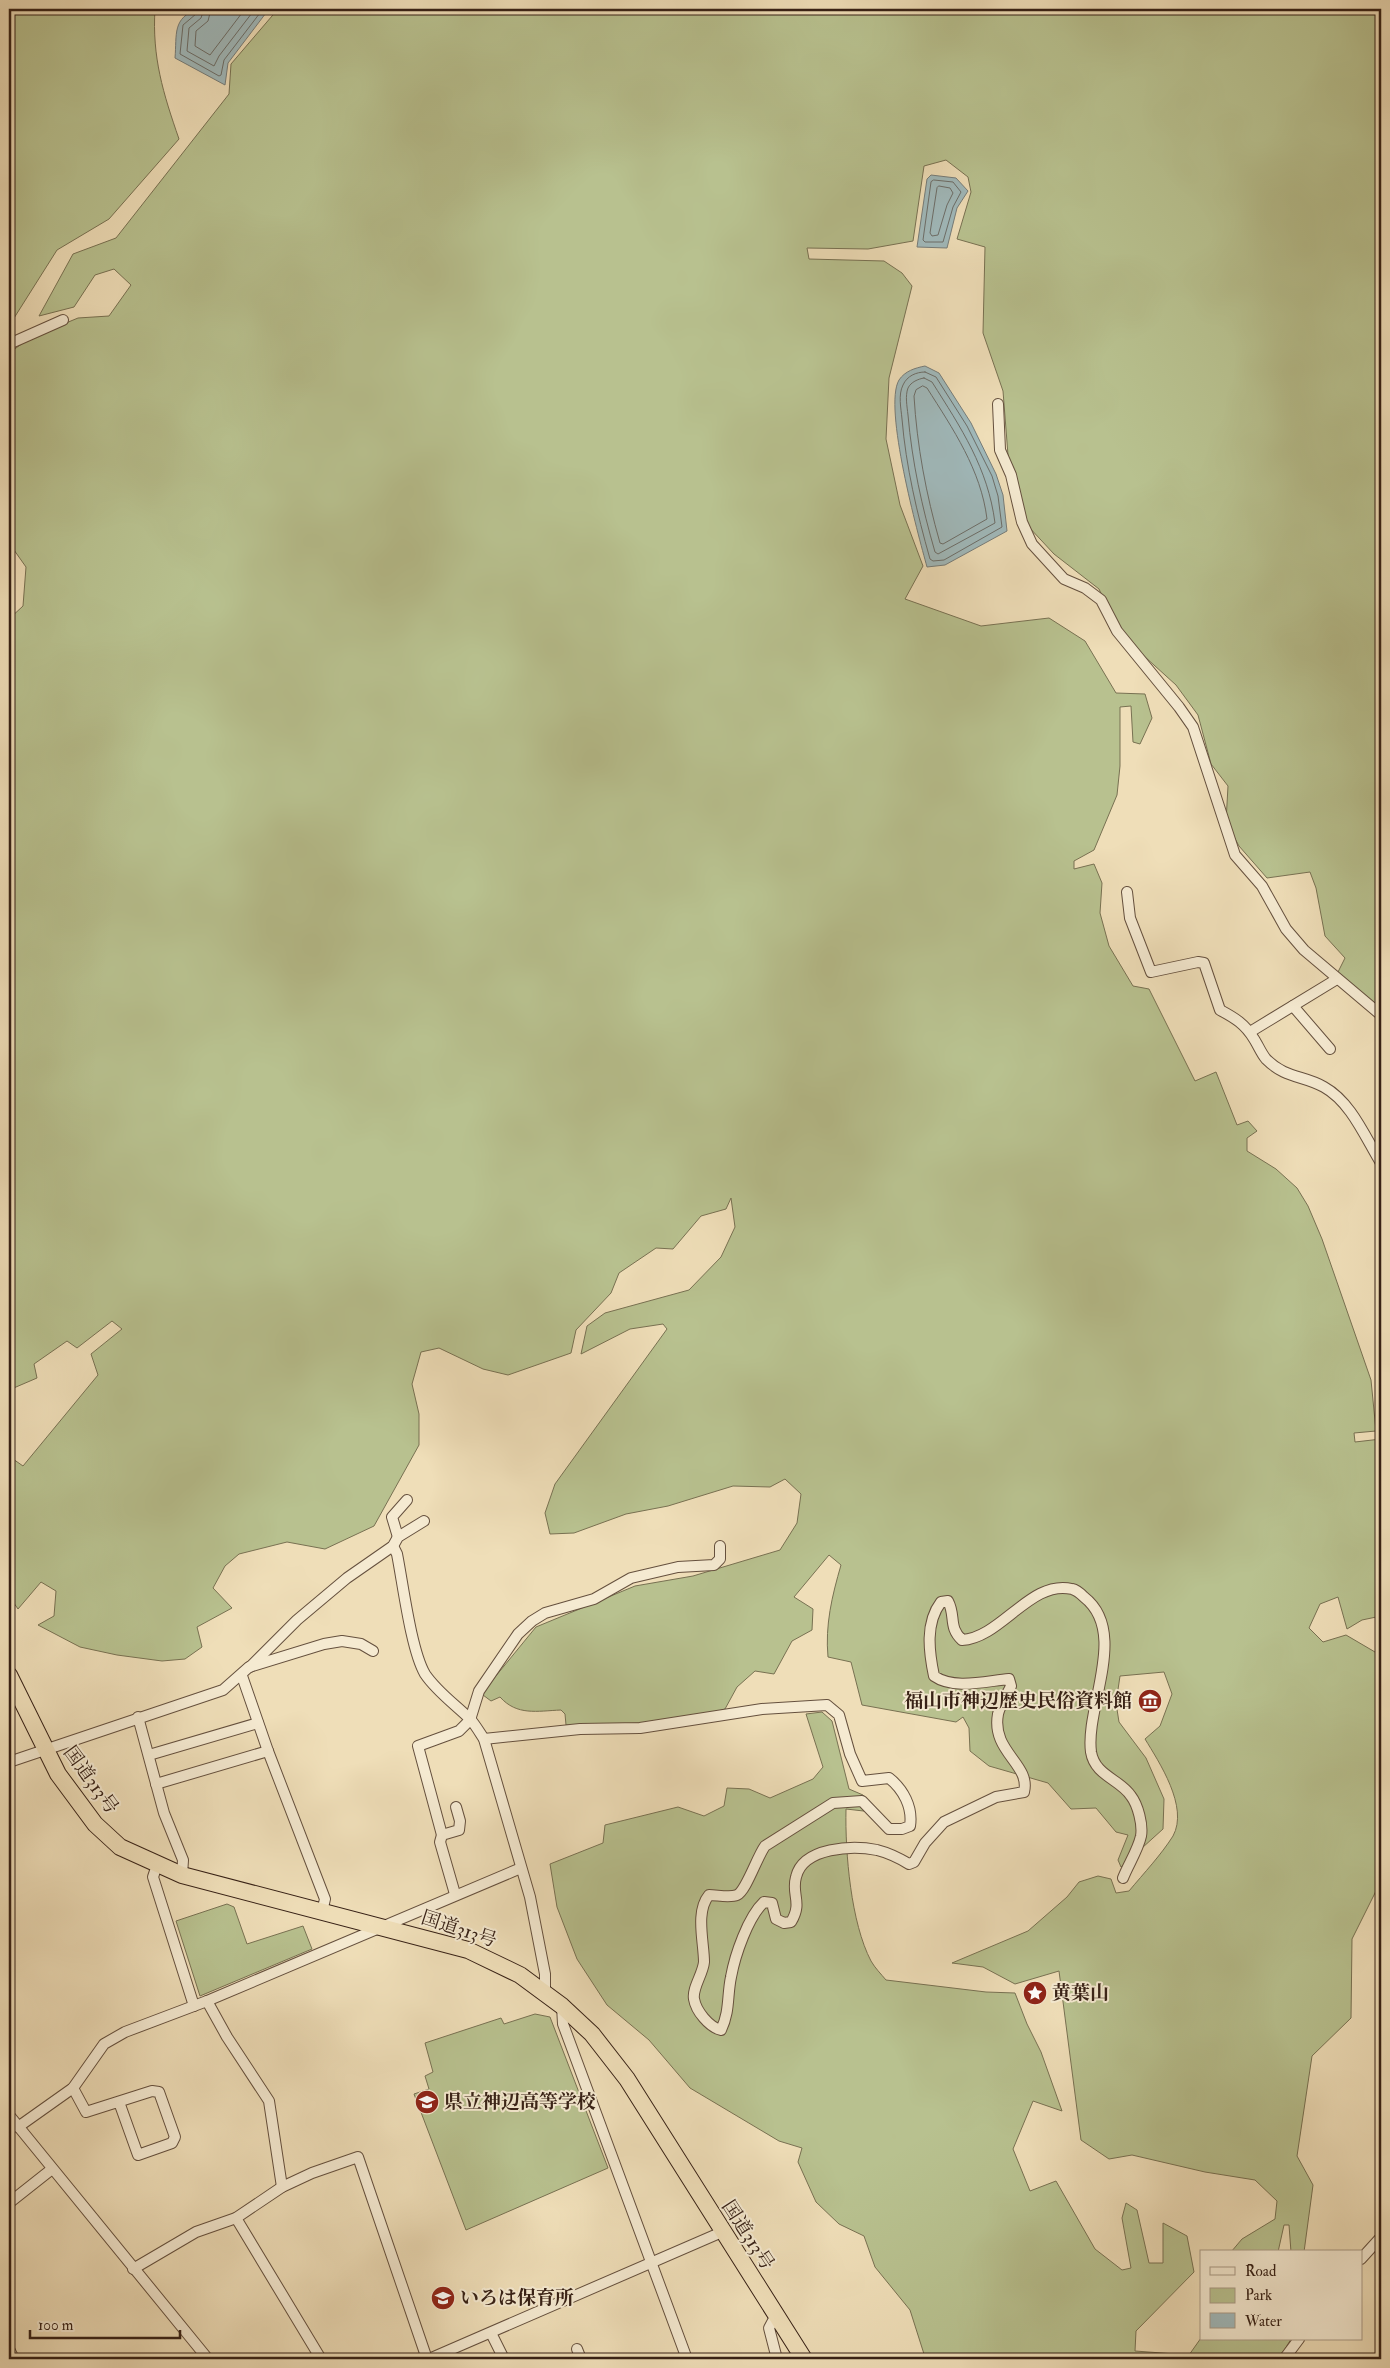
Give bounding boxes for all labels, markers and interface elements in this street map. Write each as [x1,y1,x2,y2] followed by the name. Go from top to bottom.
[1137,1688,1163,1714] museum icon: 福山市神辺歴史民俗資料館
[904,1689,1132,1713] place label: 福山市神辺歴史民俗資料館
[58,1741,124,1819] street label: 国道313号
[418,1905,500,1953] street label: 国道313号
[1022,1980,1048,2006] place icon: 黄葉山
[1052,1981,1109,2005] place label: 黄葉山
[414,2089,440,2115] school or university icon: 県立神辺高等学校
[444,2090,596,2114] place label: 県立神辺高等学校
[717,2196,779,2274] street label: 国道313号
[1200,2250,1362,2340] legend
[1245,2262,1277,2281] text: Road
[430,2285,456,2311] school or university icon: いろは保育所
[460,2286,574,2310] place label: いろは保育所
[1245,2286,1272,2305] text: Park
[30,2308,180,2340] scale bar
[1244,2312,1282,2331] text: Water
[38,2316,74,2335] text: 100 m

